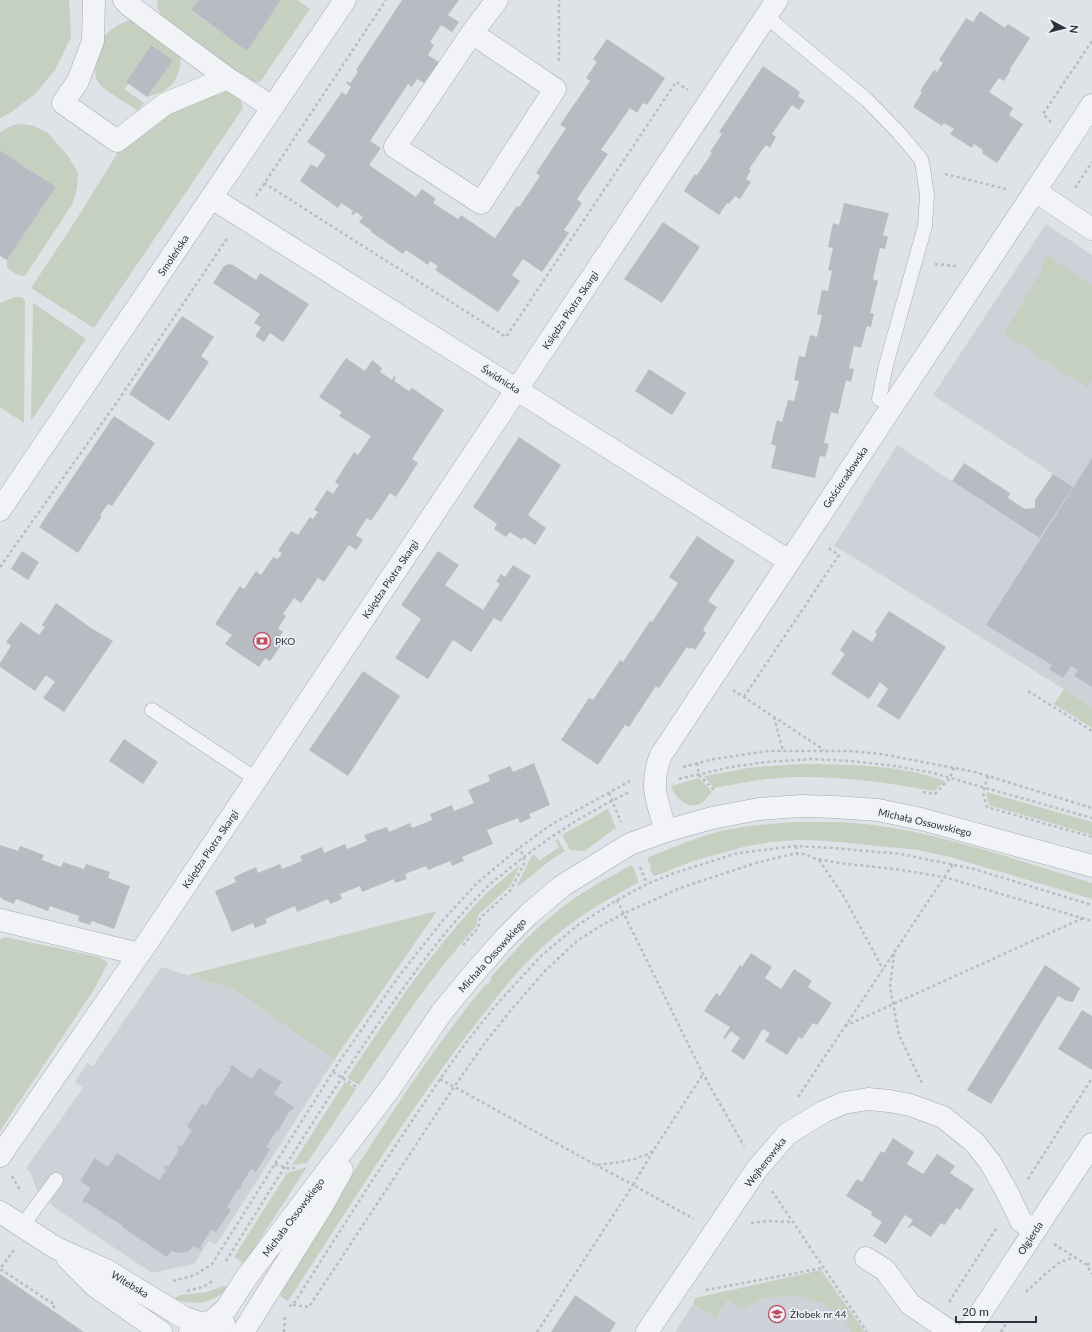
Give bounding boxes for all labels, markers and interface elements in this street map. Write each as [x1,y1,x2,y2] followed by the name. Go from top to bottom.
[1044,8,1084,48] north arrow
[1067,24,1081,34] text: N
[155,232,191,278] street label: Smoleńska
[539,269,601,351] street label: Księdza Piotra Skargi
[479,362,523,396] street label: Świdnicka
[820,444,870,510] street label: Gościeradowska
[359,538,421,620] street label: Księdza Piotra Skargi
[252,631,272,651] bank icon: PKO
[275,635,295,647] place label: PKO
[877,805,973,839] street label: Michała Ossowskiego
[179,808,241,890] street label: Księdza Piotra Skargi
[456,915,529,994] street label: Michała Ossowskiego
[742,1135,788,1189] street label: Wejherowska
[259,1175,327,1259] street label: Michała Ossowskiego
[1015,1219,1045,1257] street label: Olgierda
[109,1268,151,1300] street label: Witebska
[956,1298,1036,1324] scale bar
[767,1304,787,1324] school or university icon: Żłobek nr 44
[962,1304,989,1319] text: 20 m
[790,1308,847,1320] place label: Żłobek nr 44

